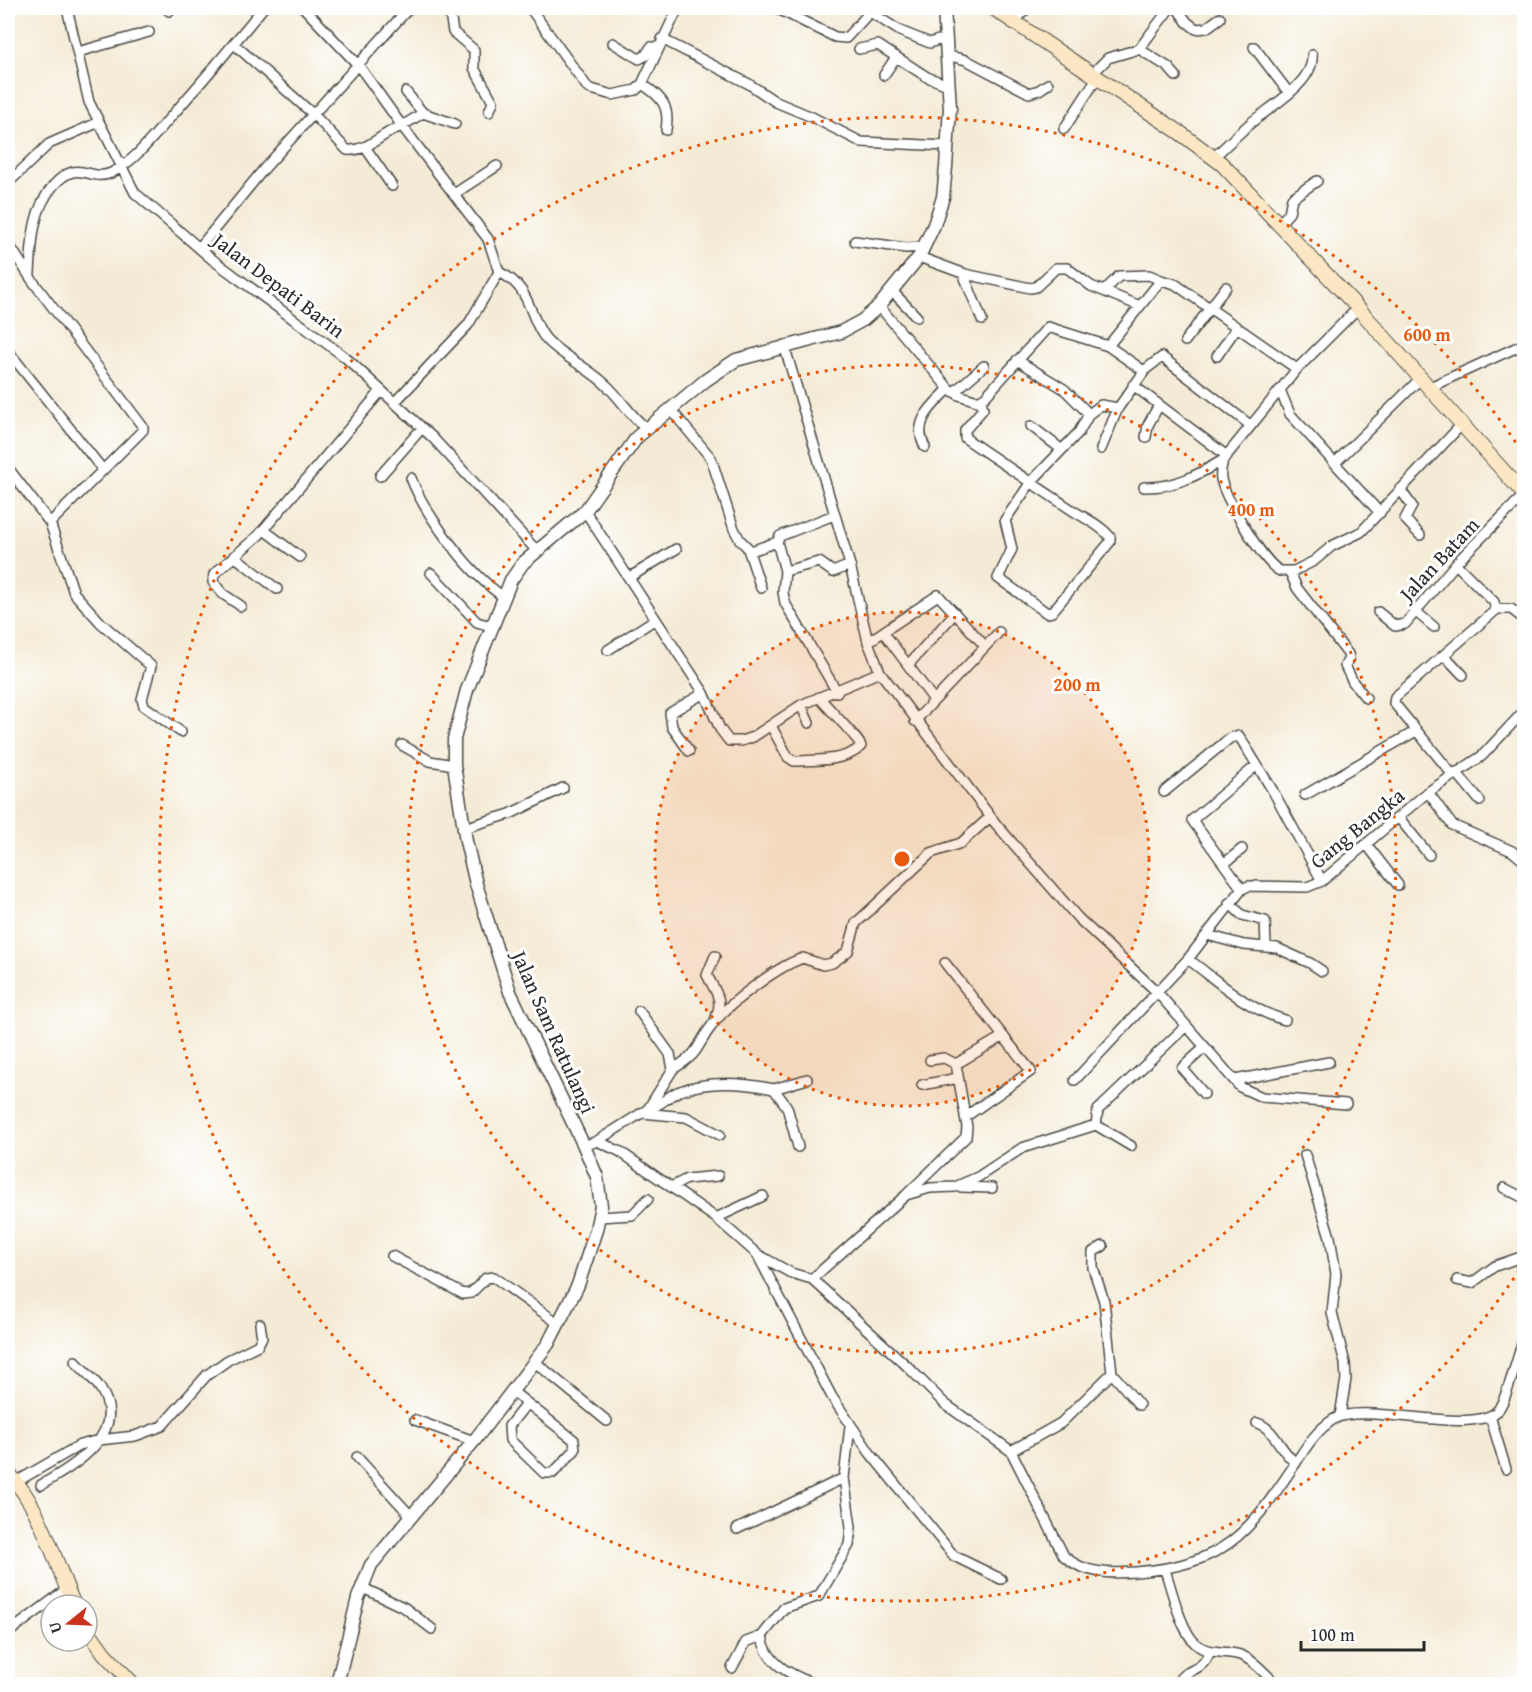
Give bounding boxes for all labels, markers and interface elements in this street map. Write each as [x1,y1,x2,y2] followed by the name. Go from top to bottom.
[204,223,352,345] street label: Jalan Depati Barin
[1403,321,1451,348] text: 600 m
[1227,496,1275,523] text: 400 m
[1390,510,1486,610] street label: Jalan Batam
[1053,671,1101,698] text: 200 m
[1303,780,1411,876] street label: Gang Bangka
[892,849,912,869] centre of rings
[503,943,604,1119] street label: Jalan Sam Ratulangi
[39,1593,99,1653] north arrow
[1301,1614,1424,1652] scale bar
[42,1619,68,1636] text: U
[1310,1621,1355,1648] text: 100 m

